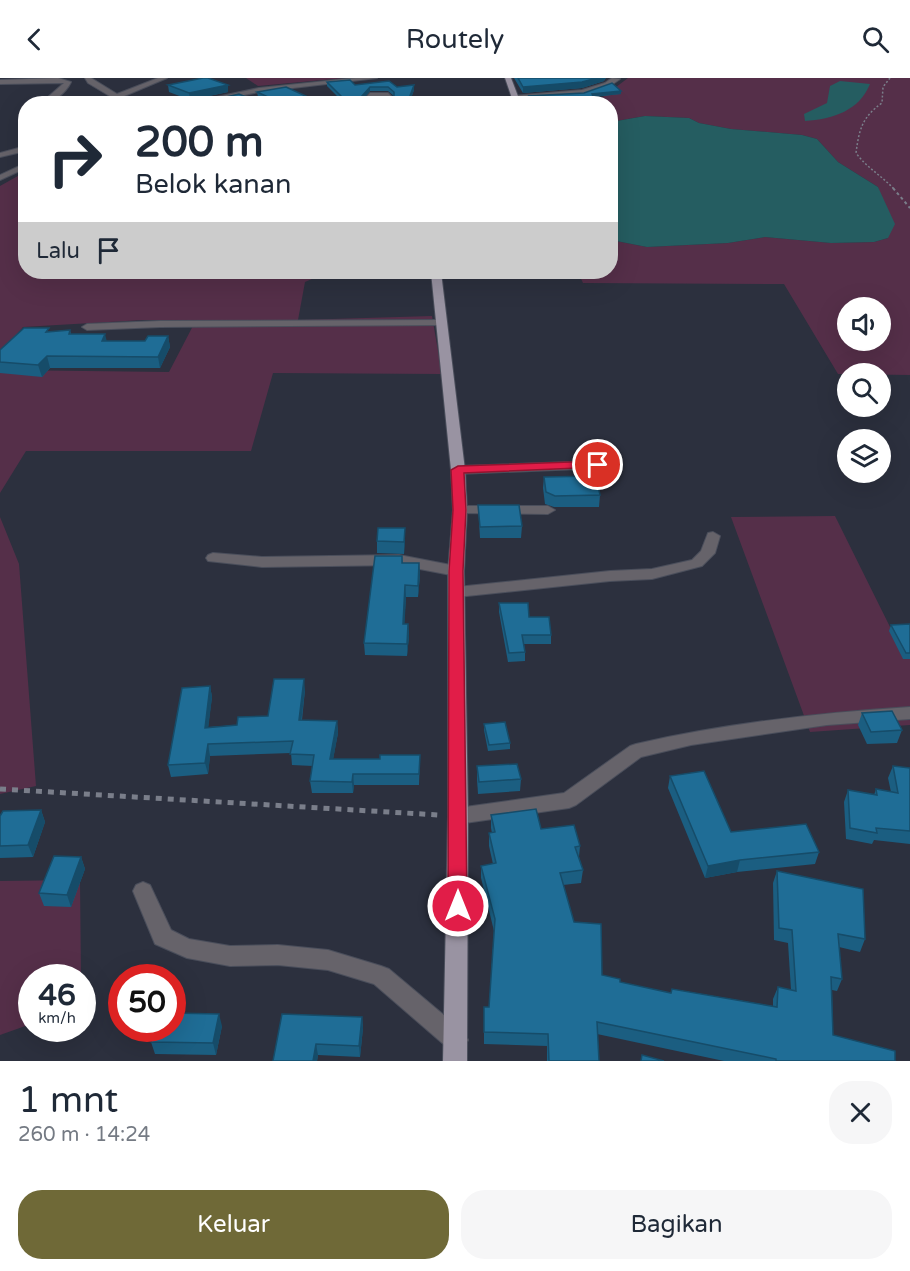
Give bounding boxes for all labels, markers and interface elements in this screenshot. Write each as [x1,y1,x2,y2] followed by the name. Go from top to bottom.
[18,23,51,56] icon: back
[406,23,504,56] text: Routely
[859,23,892,56] icon: search
[135,117,264,168] text: 200 m
[36,120,114,198] icon: right
[135,168,291,201] text: Belok kanan
[92,234,125,267] icon: arrive
[36,238,80,264] text: Lalu
[837,297,891,483] map controls
[837,297,891,351] button: sound
[837,363,891,417] button: search
[837,429,891,483] button: layers
[572,439,623,490] pin
[581,448,614,481] icon: arrive
[426,874,490,938] position arrow
[108,964,186,1042] speed limit sign: 50
[38,977,76,1014] text: 46
[38,1009,76,1027] text: km/h
[18,1079,118,1122] text: 1 mnt
[829,1081,892,1144] button: close
[18,1123,150,1147] text: 260 m · 14:24
[18,1190,449,1259] button: Keluar
[461,1190,892,1259] button: Bagikan

